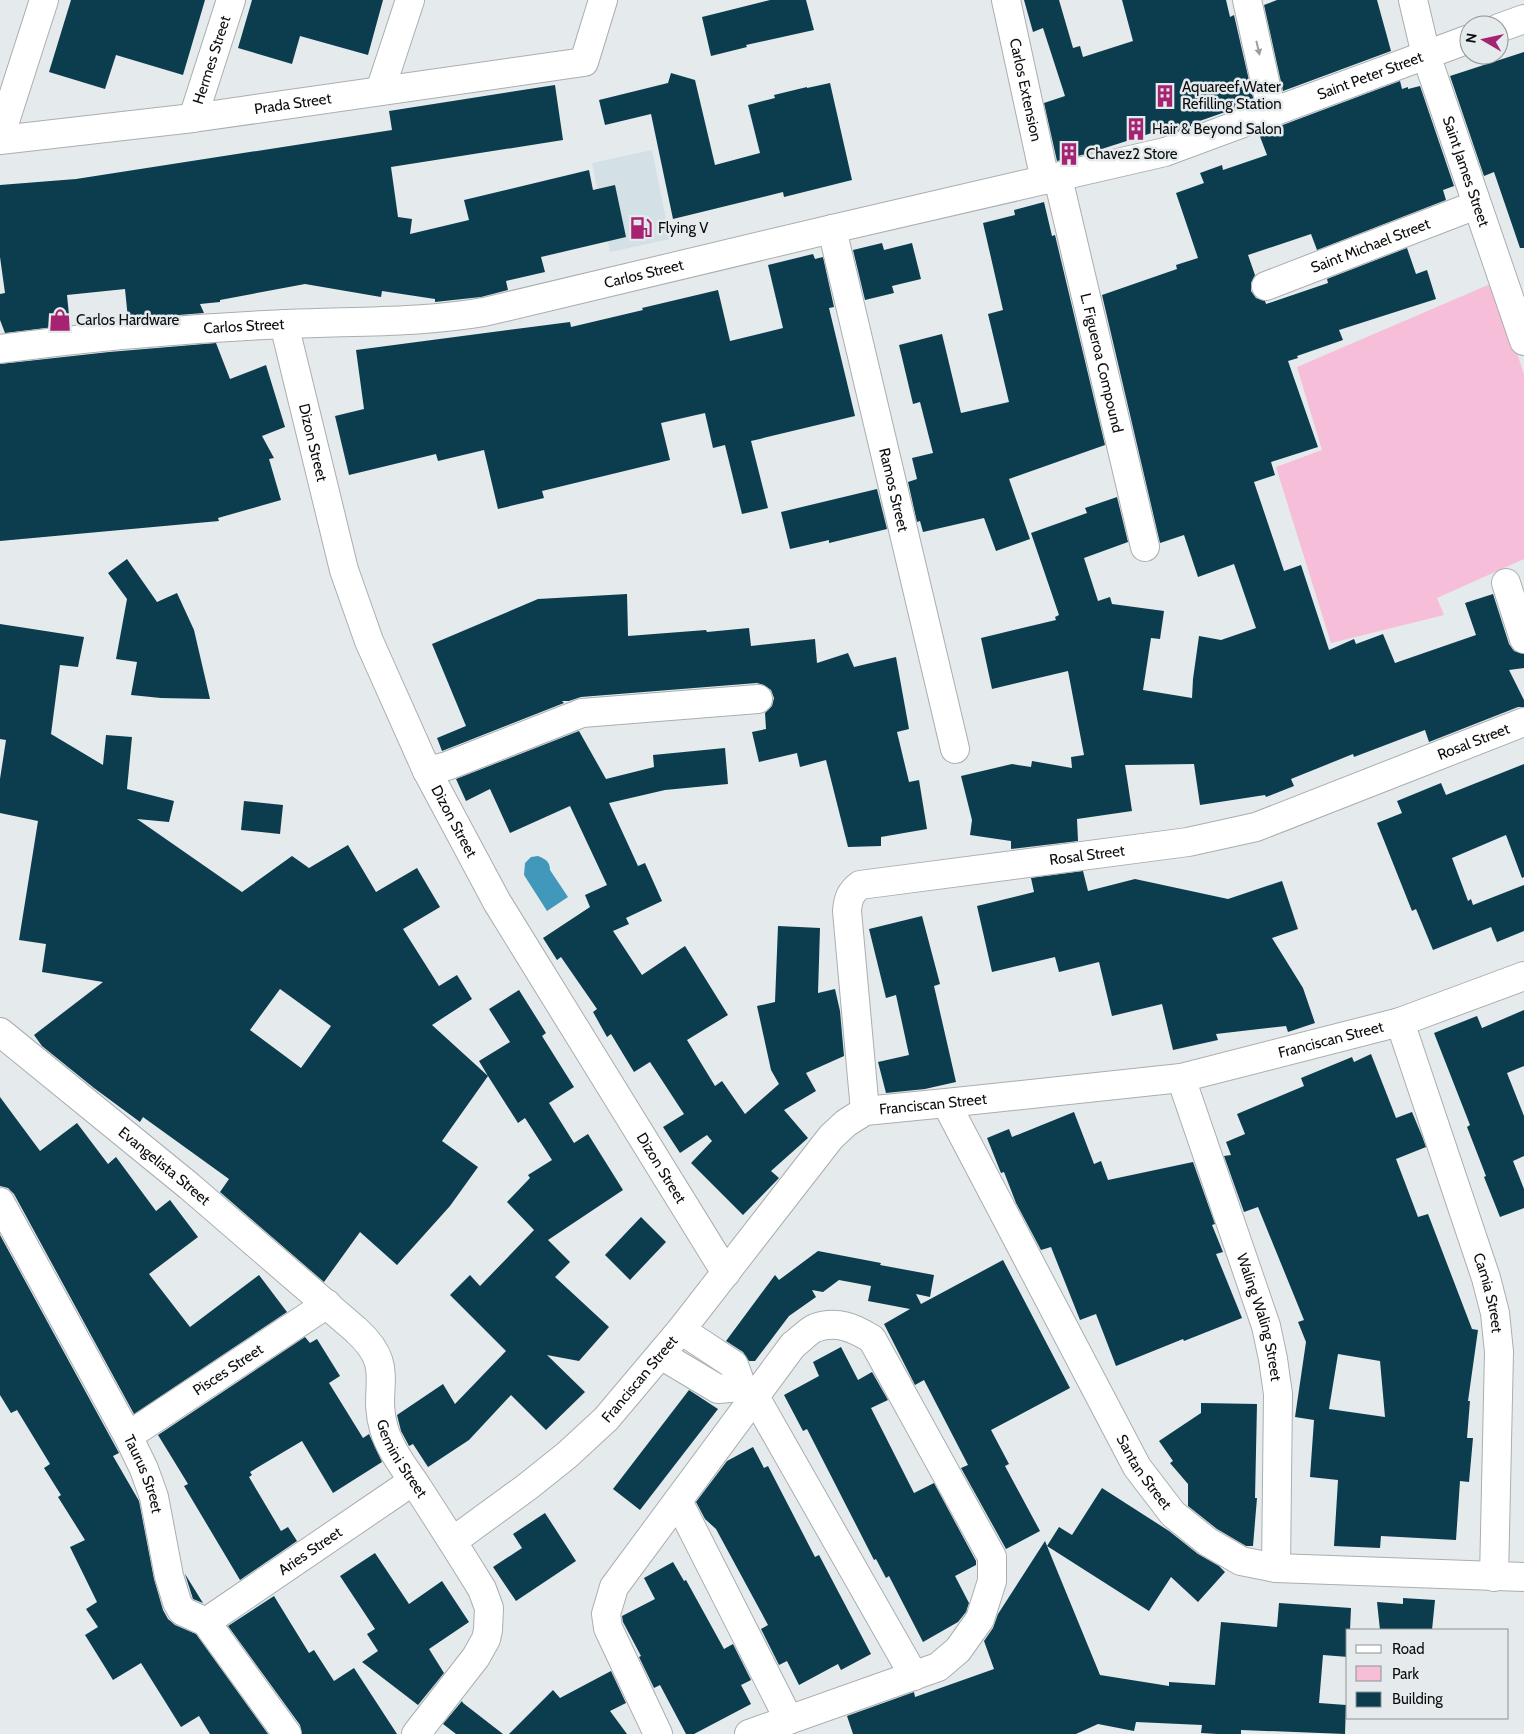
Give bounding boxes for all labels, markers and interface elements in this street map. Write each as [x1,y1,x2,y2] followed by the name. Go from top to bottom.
[189,13,234,106] street label: Hermes Street
[1459,15,1509,65] north arrow
[1461,32,1481,44] text: N
[1006,37,1045,143] street label: Carlos Extension
[1254,40,1262,55] one-way arrow
[1315,48,1425,104] street label: Saint Peter Street
[1182,78,1282,113] place label: Aquareef Water Refilling Station
[1152,83,1178,109] building icon: Aquareef Water Refilling Station
[253,89,333,118] street label: Prada Street
[1439,114,1493,229] street label: Saint James Street
[1123,116,1149,142] building icon: Hair & Beyond Salon
[1152,120,1282,138] place label: Hair & Beyond Salon
[1056,141,1082,167] building icon: Chavez2 Store
[1086,145,1178,163] place label: Chavez2 Store
[628,215,654,241] fuel station icon: Flying V
[1308,215,1433,277] street label: Saint Michael Street
[658,219,709,237] place label: Flying V
[602,256,685,292] street label: Carlos Street
[1076,291,1127,435] street label: L. Figueroa Compound
[47,307,73,333] shop icon: Carlos Hardware
[76,311,180,329] place label: Carlos Hardware
[203,315,285,337] street label: Carlos Street
[295,402,331,483] street label: Dizon Street
[875,446,912,534] street label: Ramos Street
[1435,720,1512,764] street label: Rosal Street
[427,782,481,861] street label: Dizon Street
[1048,841,1126,869] street label: Rosal Street
[1276,1018,1385,1062] street label: Franciscan Street
[878,1090,988,1119] street label: Franciscan Street
[115,1123,214,1209] street label: Evangelista Street
[633,1129,690,1207] street label: Dizon Street
[1469,1250,1506,1334] street label: Camia Street
[1233,1251,1285,1382] street label: Waling Waling Street
[598,1332,681,1426] street label: Franciscan Street
[189,1340,267,1399] street label: Pisces Street
[373,1418,431,1501] street label: Gemini Street
[1113,1431,1175,1513] street label: Santan Street
[120,1432,166,1515] street label: Taurus Street
[275,1523,345,1579] street label: Aries Street
[1346,1629,1509,1719] legend
[1392,1640,1425,1658] text: Road
[1392,1665,1419,1683] text: Park
[1392,1690,1443,1708] text: Building

